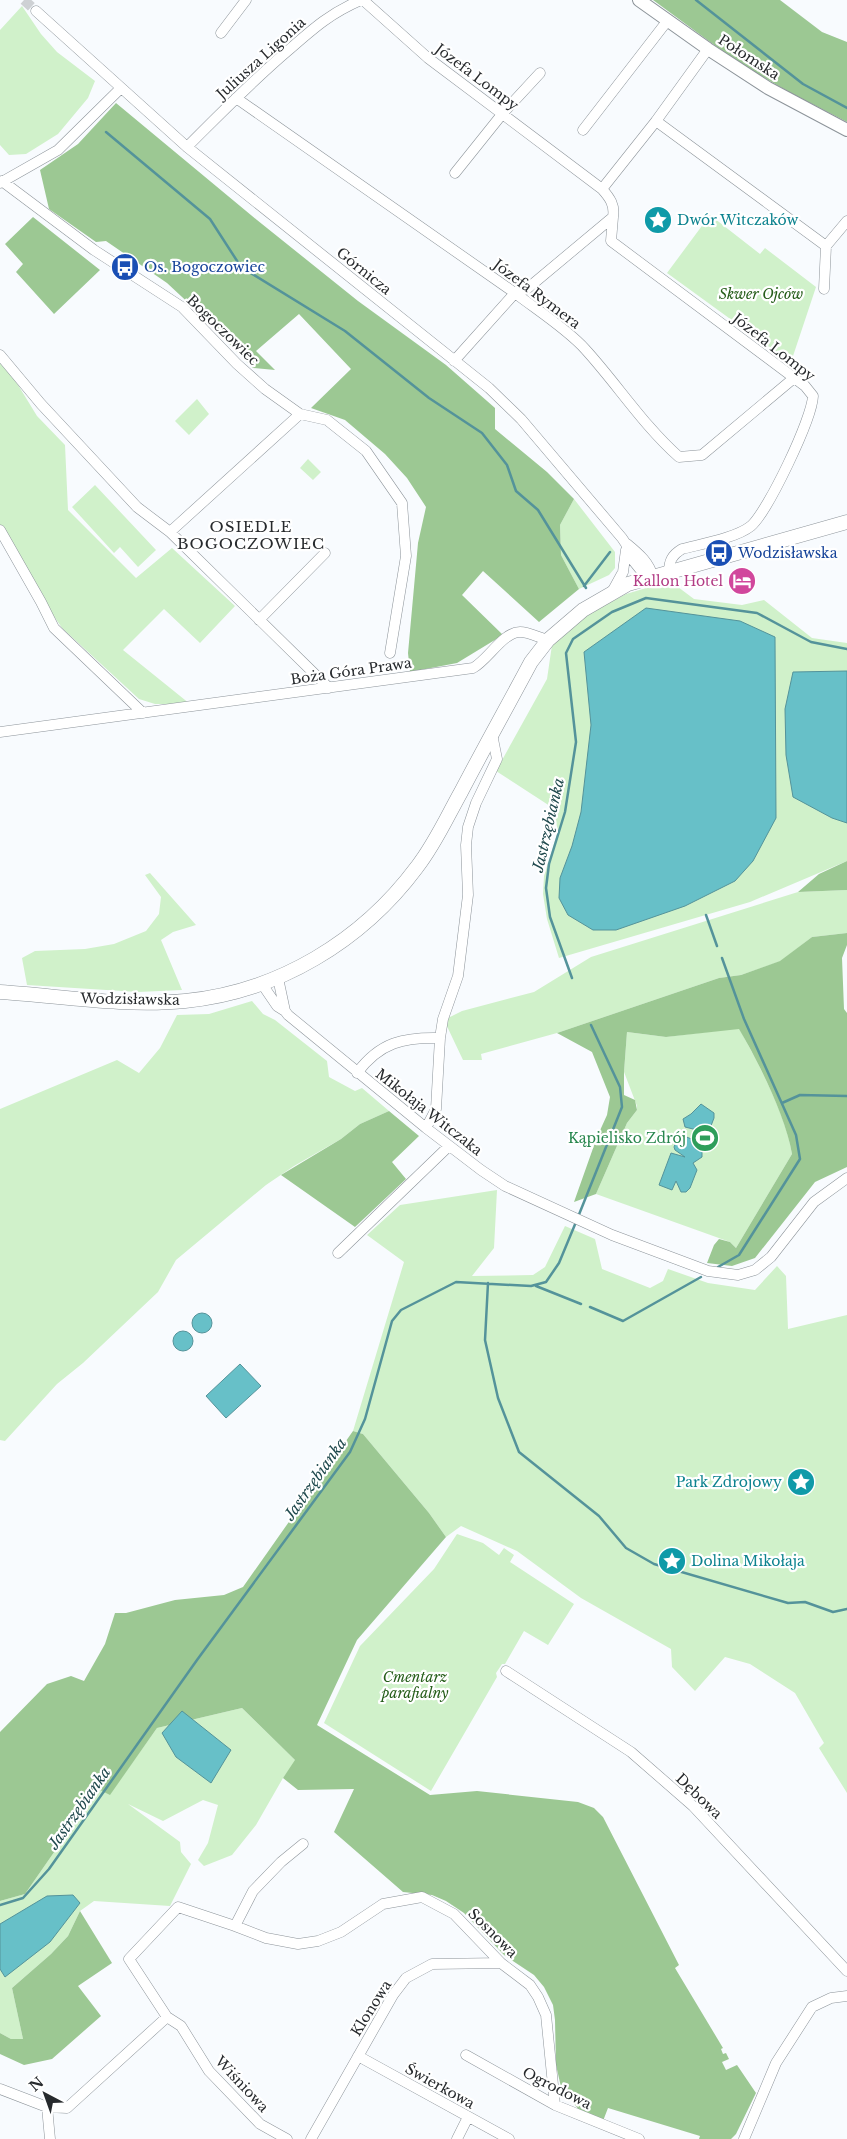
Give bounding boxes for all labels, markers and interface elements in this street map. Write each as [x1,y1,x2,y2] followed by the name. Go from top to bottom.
[211,13,309,104] street label: Juliusza Ligonia
[715,30,783,84] street label: Połomska
[430,39,522,114] street label: Józefa Lompy
[643,205,673,235] place icon: Dwór Witczaków
[677,211,798,229] place label: Dwór Witczaków
[333,243,395,299] street label: Górnicza
[110,252,140,282] bus stop icon: Os. Bogoczowiec
[488,254,584,333] street label: Józefa Rymera
[144,258,266,276] place label: Os. Bogoczowiec
[719,285,803,303] park label: Skwer Ojców
[183,291,263,369] street label: Bogoczowiec
[727,308,819,385] street label: Józefa Lompy
[177,517,325,553] district label: OSIEDLE BOGOCZOWIEC
[704,538,734,568] bus stop icon: Wodzisławska
[737,544,838,562] place label: Wodzisławska
[727,566,757,596] hotel icon: Kallon Hotel
[633,572,723,590] place label: Kallon Hotel
[289,654,413,688] street label: Boża Góra Prawa
[528,776,568,875] water label: Jastrzębianka
[79,989,180,1009] street label: Wodzisławska
[372,1065,486,1160] street label: Mikołaja Witczaka
[690,1123,720,1153] sports icon: Kąpielisko Zdrój
[568,1129,686,1147] place label: Kąpielisko Zdrój
[279,1434,350,1525] water label: Jastrzębianka
[786,1467,816,1497] place icon: Park Zdrojowy
[676,1473,782,1491] place label: Park Zdrojowy
[657,1546,687,1576] place icon: Dolina Mikołaja
[691,1552,805,1570] place label: Dolina Mikołaja
[380,1668,449,1702] park label: Cmentarz parafialny
[43,1763,114,1854] water label: Jastrzębianka
[672,1769,726,1823] street label: Dębowa
[465,1905,522,1962] street label: Sosnowa
[347,1976,395,2039] street label: Klonowa
[211,2051,273,2116] street label: Wiśniowa
[402,2059,479,2113] street label: Świerkowa
[519,2063,595,2113] street label: Ogrodowa
[20,2069,70,2119] north arrow
[26,2073,47,2095] text: N

